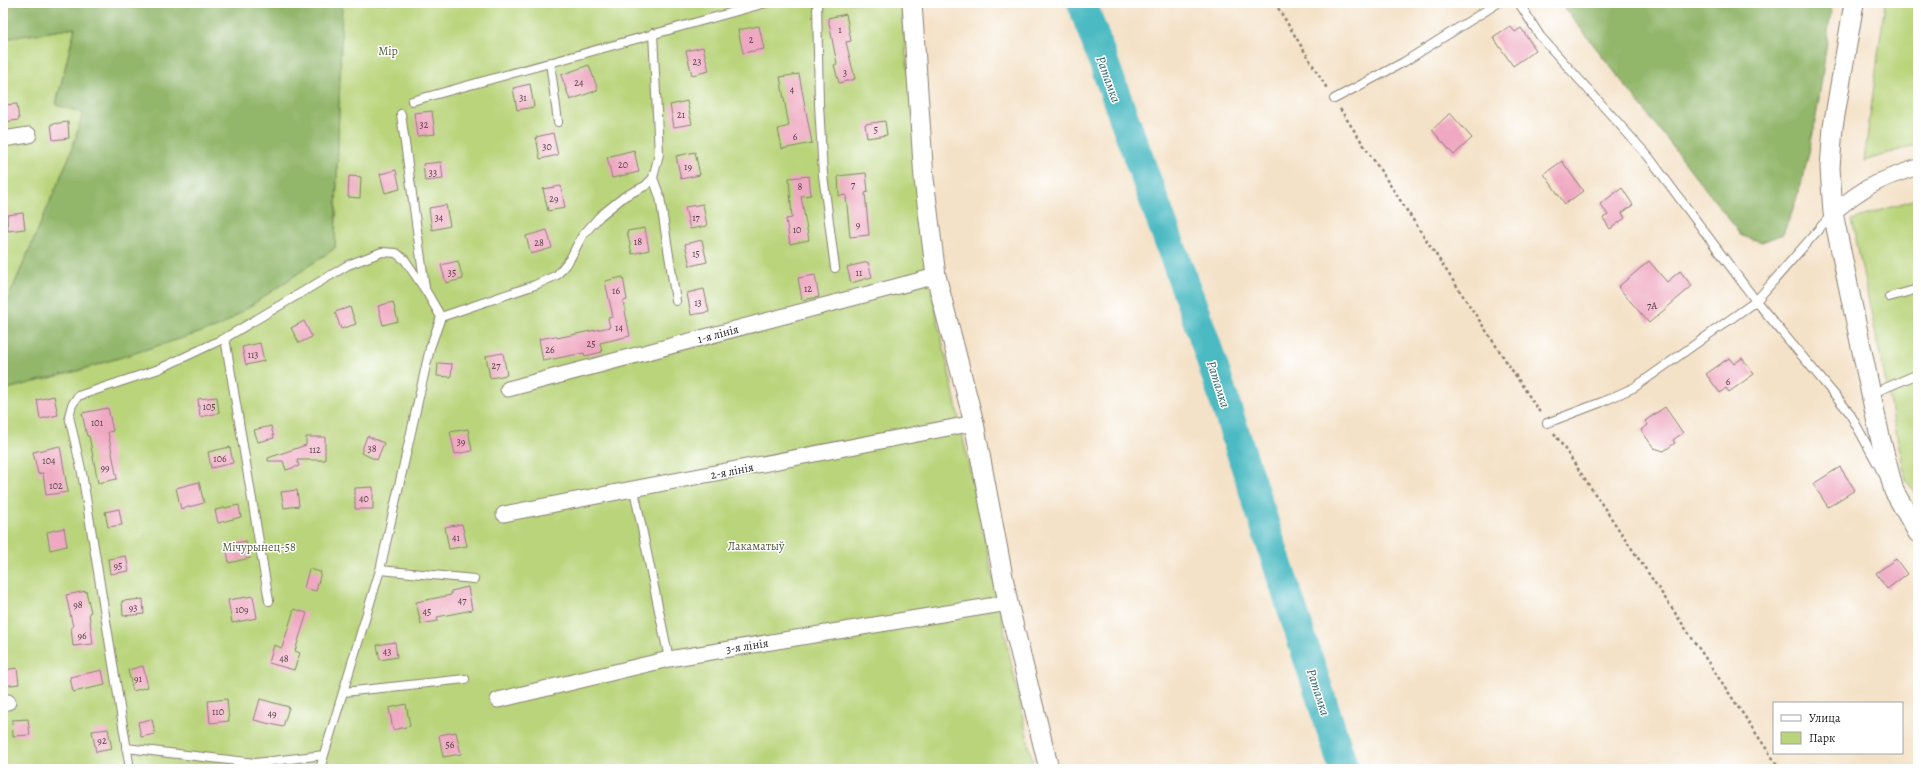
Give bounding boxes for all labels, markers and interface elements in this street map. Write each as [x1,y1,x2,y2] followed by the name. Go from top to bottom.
[838,23,842,36] house number: 1
[749,33,754,46] house number: 2
[378,43,398,59] park label: Мір
[1092,54,1125,105] water label: Ратамка
[693,55,701,68] house number: 23
[843,66,847,79] house number: 3
[574,76,584,89] house number: 24
[790,83,795,96] house number: 4
[519,91,527,104] house number: 31
[677,108,686,121] house number: 21
[420,118,429,131] house number: 32
[874,123,878,136] house number: 5
[793,130,798,143] house number: 6
[542,140,552,153] house number: 30
[618,158,628,171] house number: 20
[684,160,692,173] house number: 19
[429,166,437,179] house number: 33
[851,178,856,191] house number: 7
[798,180,803,193] house number: 8
[549,192,559,205] house number: 29
[435,211,444,224] house number: 34
[692,211,701,224] house number: 17
[856,218,861,231] house number: 9
[793,223,801,236] house number: 10
[634,235,642,248] house number: 18
[534,236,544,249] house number: 28
[692,247,700,260] house number: 15
[448,266,456,279] house number: 35
[856,266,863,279] house number: 11
[804,282,812,295] house number: 12
[612,284,620,297] house number: 16
[694,296,702,309] house number: 13
[1647,299,1657,312] house number: 7А
[615,321,623,334] house number: 14
[696,321,741,347] street label: 1-я лінія
[586,337,596,350] house number: 25
[545,343,555,356] house number: 26
[248,348,259,361] house number: 113
[492,359,501,372] house number: 27
[1203,359,1234,410] water label: Ратамка
[1726,375,1731,388] house number: 6
[202,400,216,413] house number: 105
[91,416,104,429] house number: 101
[457,435,466,448] house number: 39
[367,442,377,455] house number: 38
[309,443,321,456] house number: 112
[213,452,227,465] house number: 106
[42,454,56,467] house number: 104
[709,459,755,483] street label: 2-я лінія
[100,461,110,474] house number: 99
[49,479,63,492] house number: 102
[359,492,369,505] house number: 40
[452,531,461,544] house number: 41
[728,538,785,554] park label: Лакаматыў
[222,539,296,555] park label: Мічурынец-58
[114,559,122,572] house number: 95
[458,594,467,607] house number: 47
[73,598,83,611] house number: 98
[129,601,137,614] house number: 93
[235,603,249,616] house number: 109
[423,605,431,618] house number: 45
[77,629,87,642] house number: 96
[725,635,770,657] street label: 3-я лінія
[383,645,391,658] house number: 43
[279,652,289,665] house number: 48
[1303,667,1334,718] water label: Ратамка
[134,672,143,685] house number: 91
[1773,702,1903,754] legend
[212,705,224,718] house number: 110
[267,707,277,720] house number: 49
[1809,710,1841,726] text: Улица
[1809,730,1835,746] text: Парк
[97,734,107,747] house number: 92
[446,738,455,751] house number: 56

